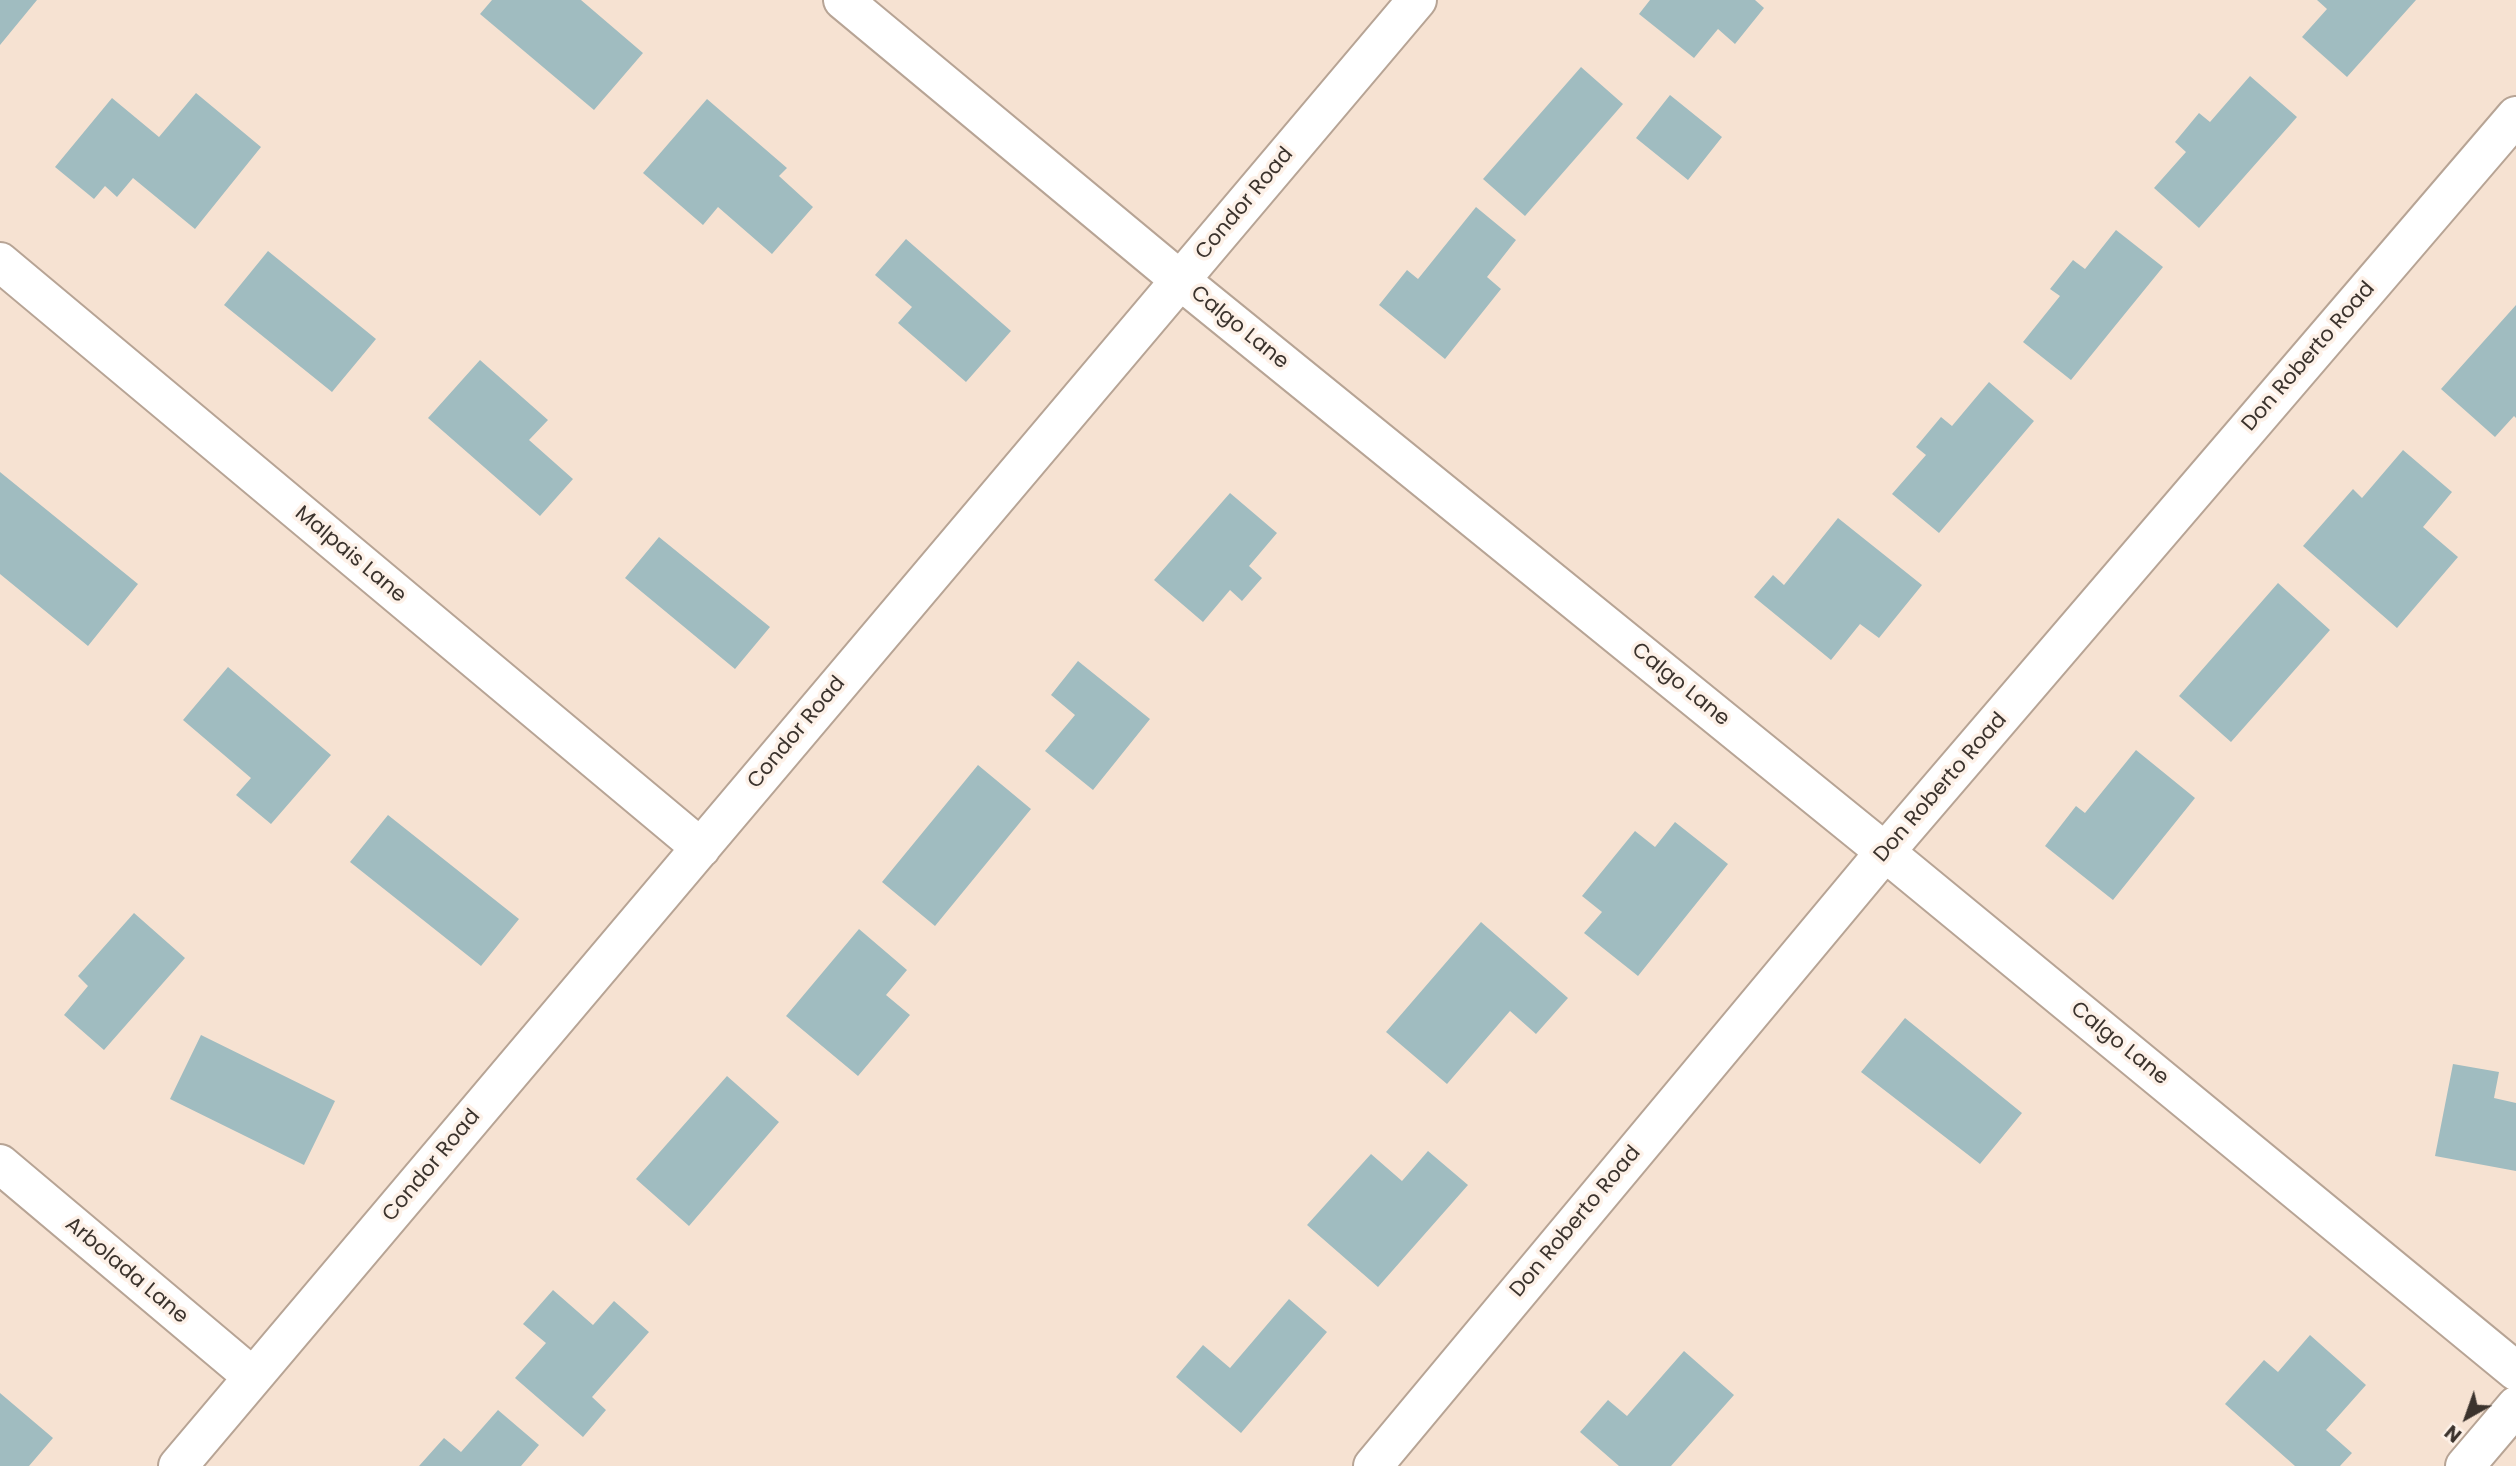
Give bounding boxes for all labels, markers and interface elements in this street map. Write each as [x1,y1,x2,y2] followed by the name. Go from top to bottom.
[1191,143,1299,265] street label: Condor Road
[2237,277,2381,437] street label: Don Roberto Road
[1185,281,1293,375] street label: Calgo Lane
[289,501,411,609] street label: Malpais Lane
[1626,638,1734,732] street label: Calgo Lane
[743,672,851,794] street label: Condor Road
[1869,708,2013,868] street label: Don Roberto Road
[2065,997,2173,1091] street label: Calgo Lane
[378,1105,486,1227] street label: Condor Road
[1505,1141,1647,1303] street label: Don Roberto Road
[59,1212,193,1330] street label: Arbolada Lane
[2432,1382,2502,1452] north arrow
[2439,1419,2467,1448] text: N

